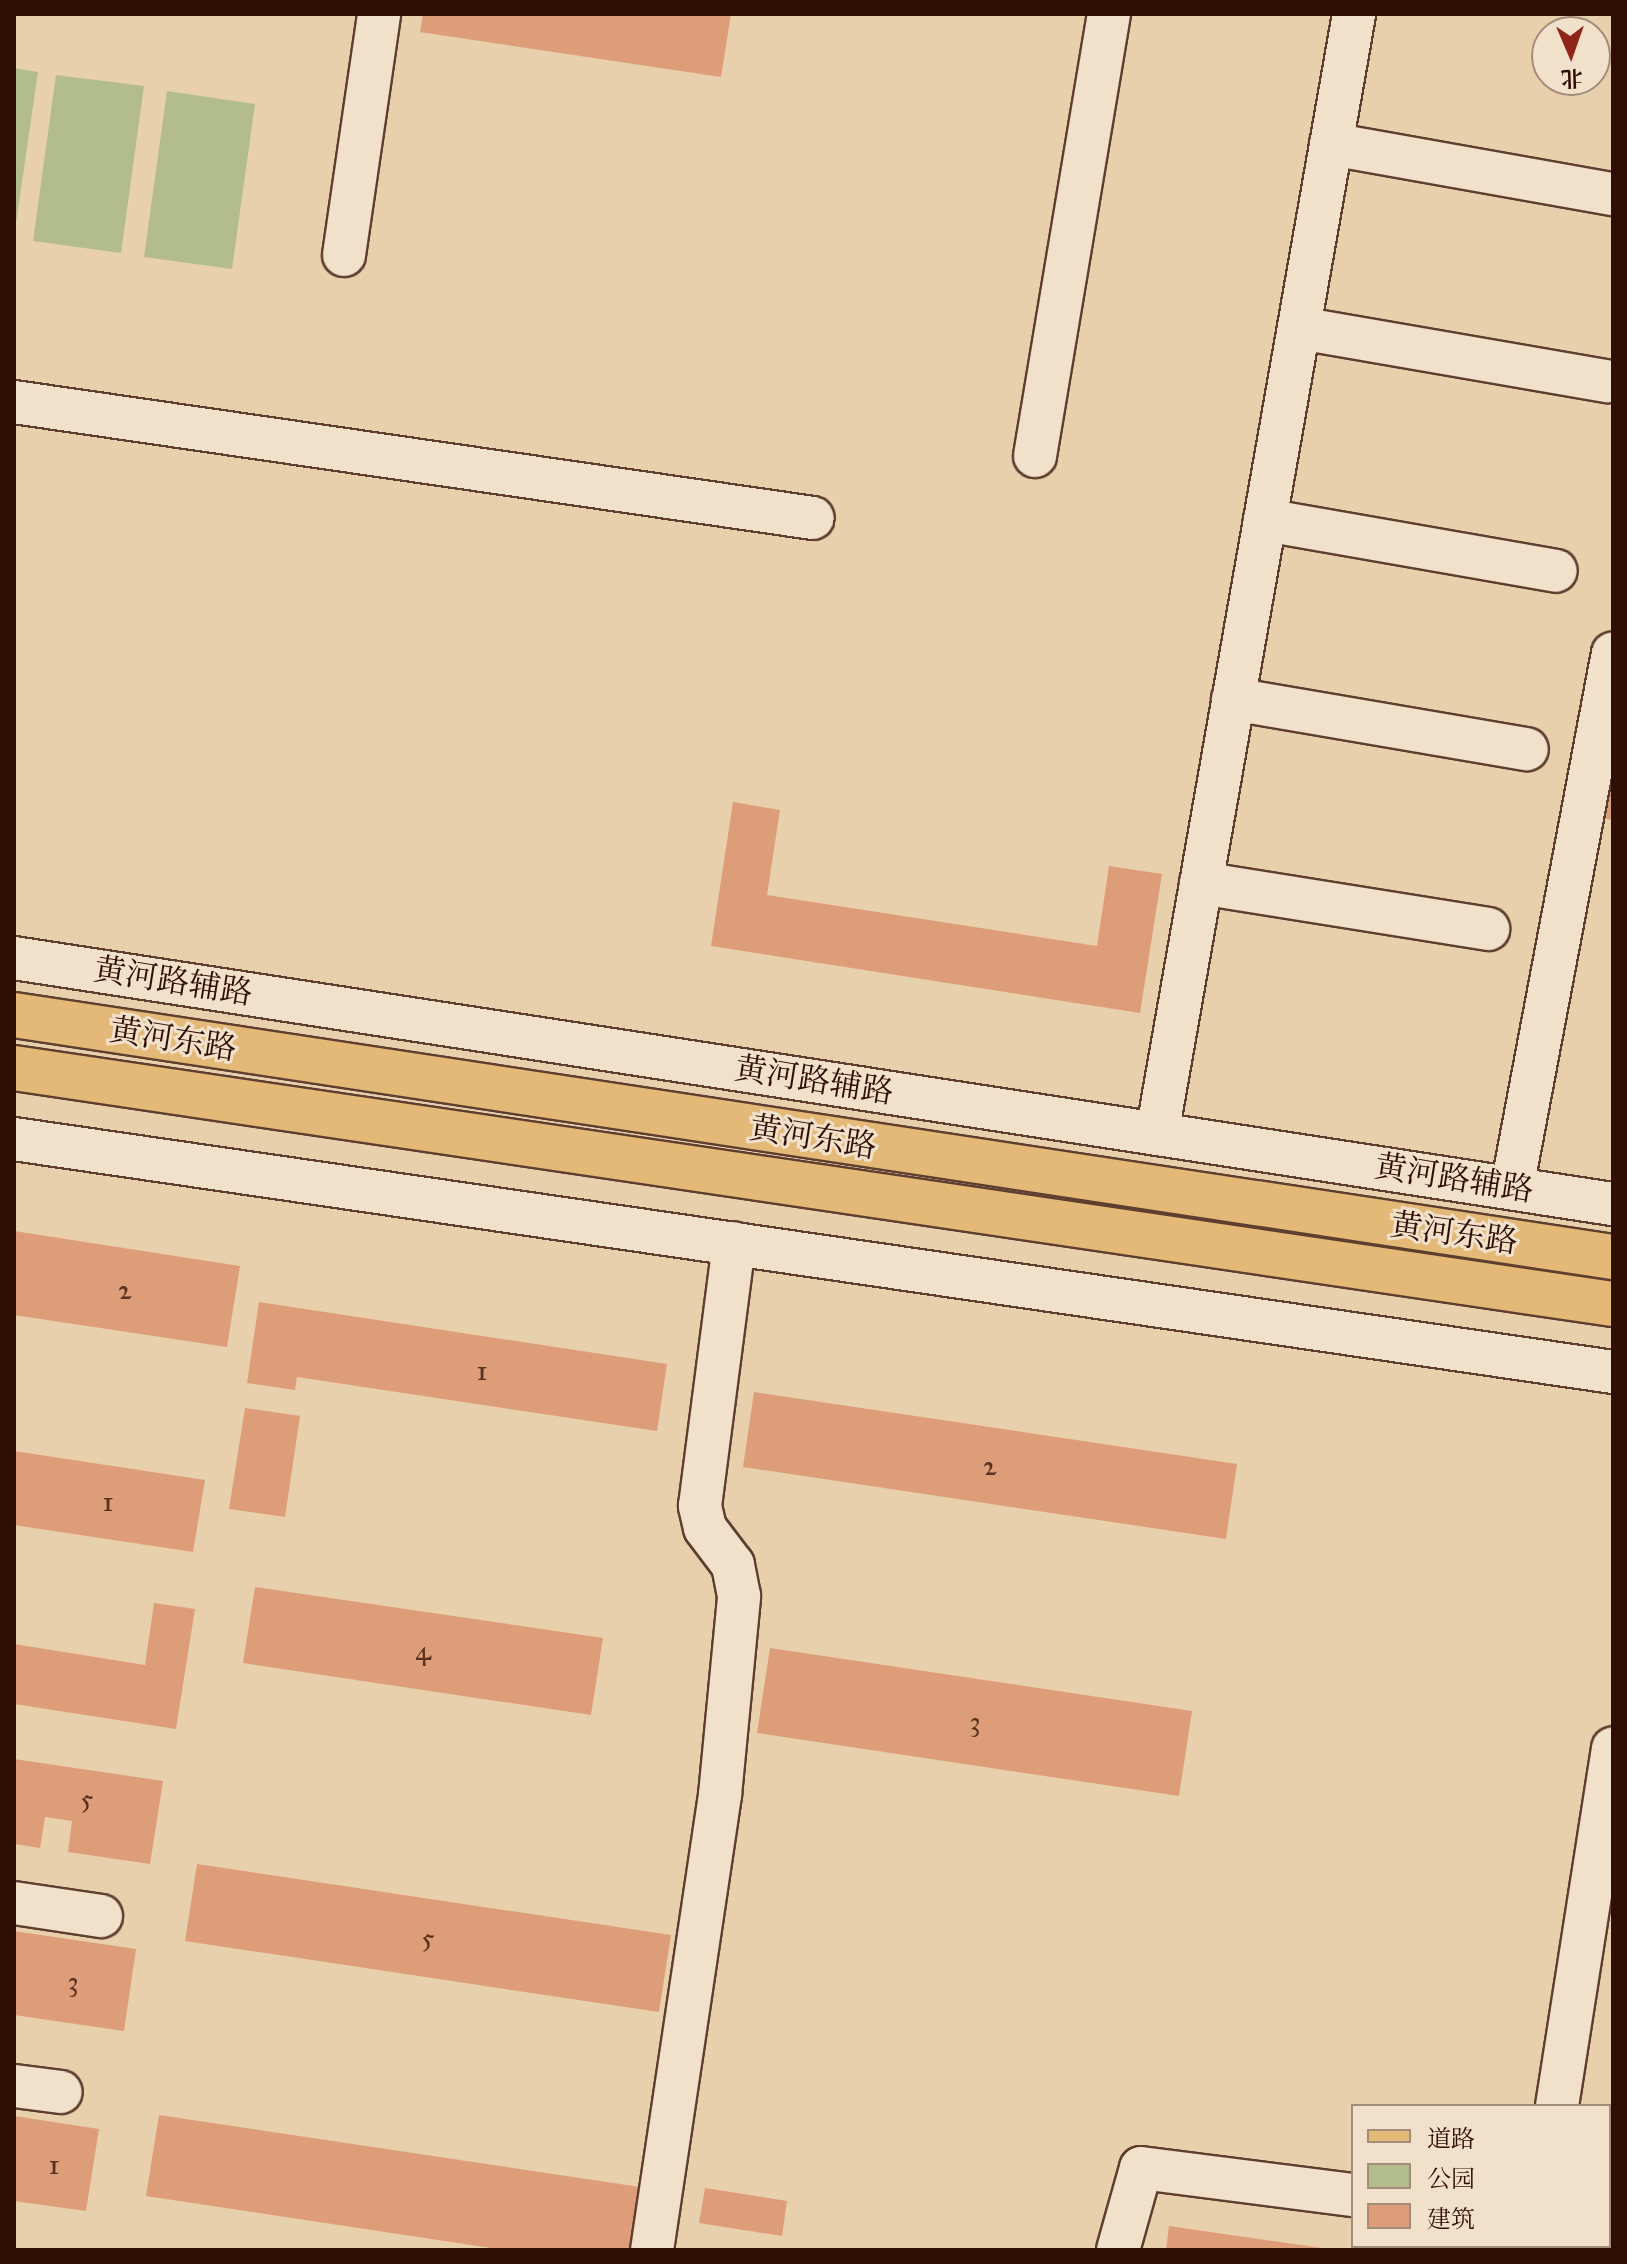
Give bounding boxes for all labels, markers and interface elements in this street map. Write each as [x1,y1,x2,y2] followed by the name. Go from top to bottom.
[1531,16,1611,96] north arrow
[1560,65,1583,92] text: 北
[91,951,255,1013] street label: 黄河路辅路
[107,1011,239,1069] street label: 黄河东路
[732,1050,896,1112] street label: 黄河路辅路
[747,1109,879,1167] street label: 黄河东路
[1372,1148,1536,1210] street label: 黄河路辅路
[1388,1206,1520,1262] street label: 黄河东路
[118,1273,132,1307] house number: 2
[476,1354,488,1388] house number: 1
[983,1449,997,1483] house number: 2
[102,1485,114,1519] house number: 1
[415,1634,431,1668] house number: 4
[969,1705,981,1739] house number: 3
[80,1782,94,1816] house number: 5
[421,1921,435,1955] house number: 5
[67,1965,79,1999] house number: 3
[1351,2104,1611,2248] legend
[1427,2124,1475,2154] text: 道路
[48,2148,60,2182] house number: 1
[1427,2164,1475,2194] text: 公园
[1427,2204,1475,2234] text: 建筑

